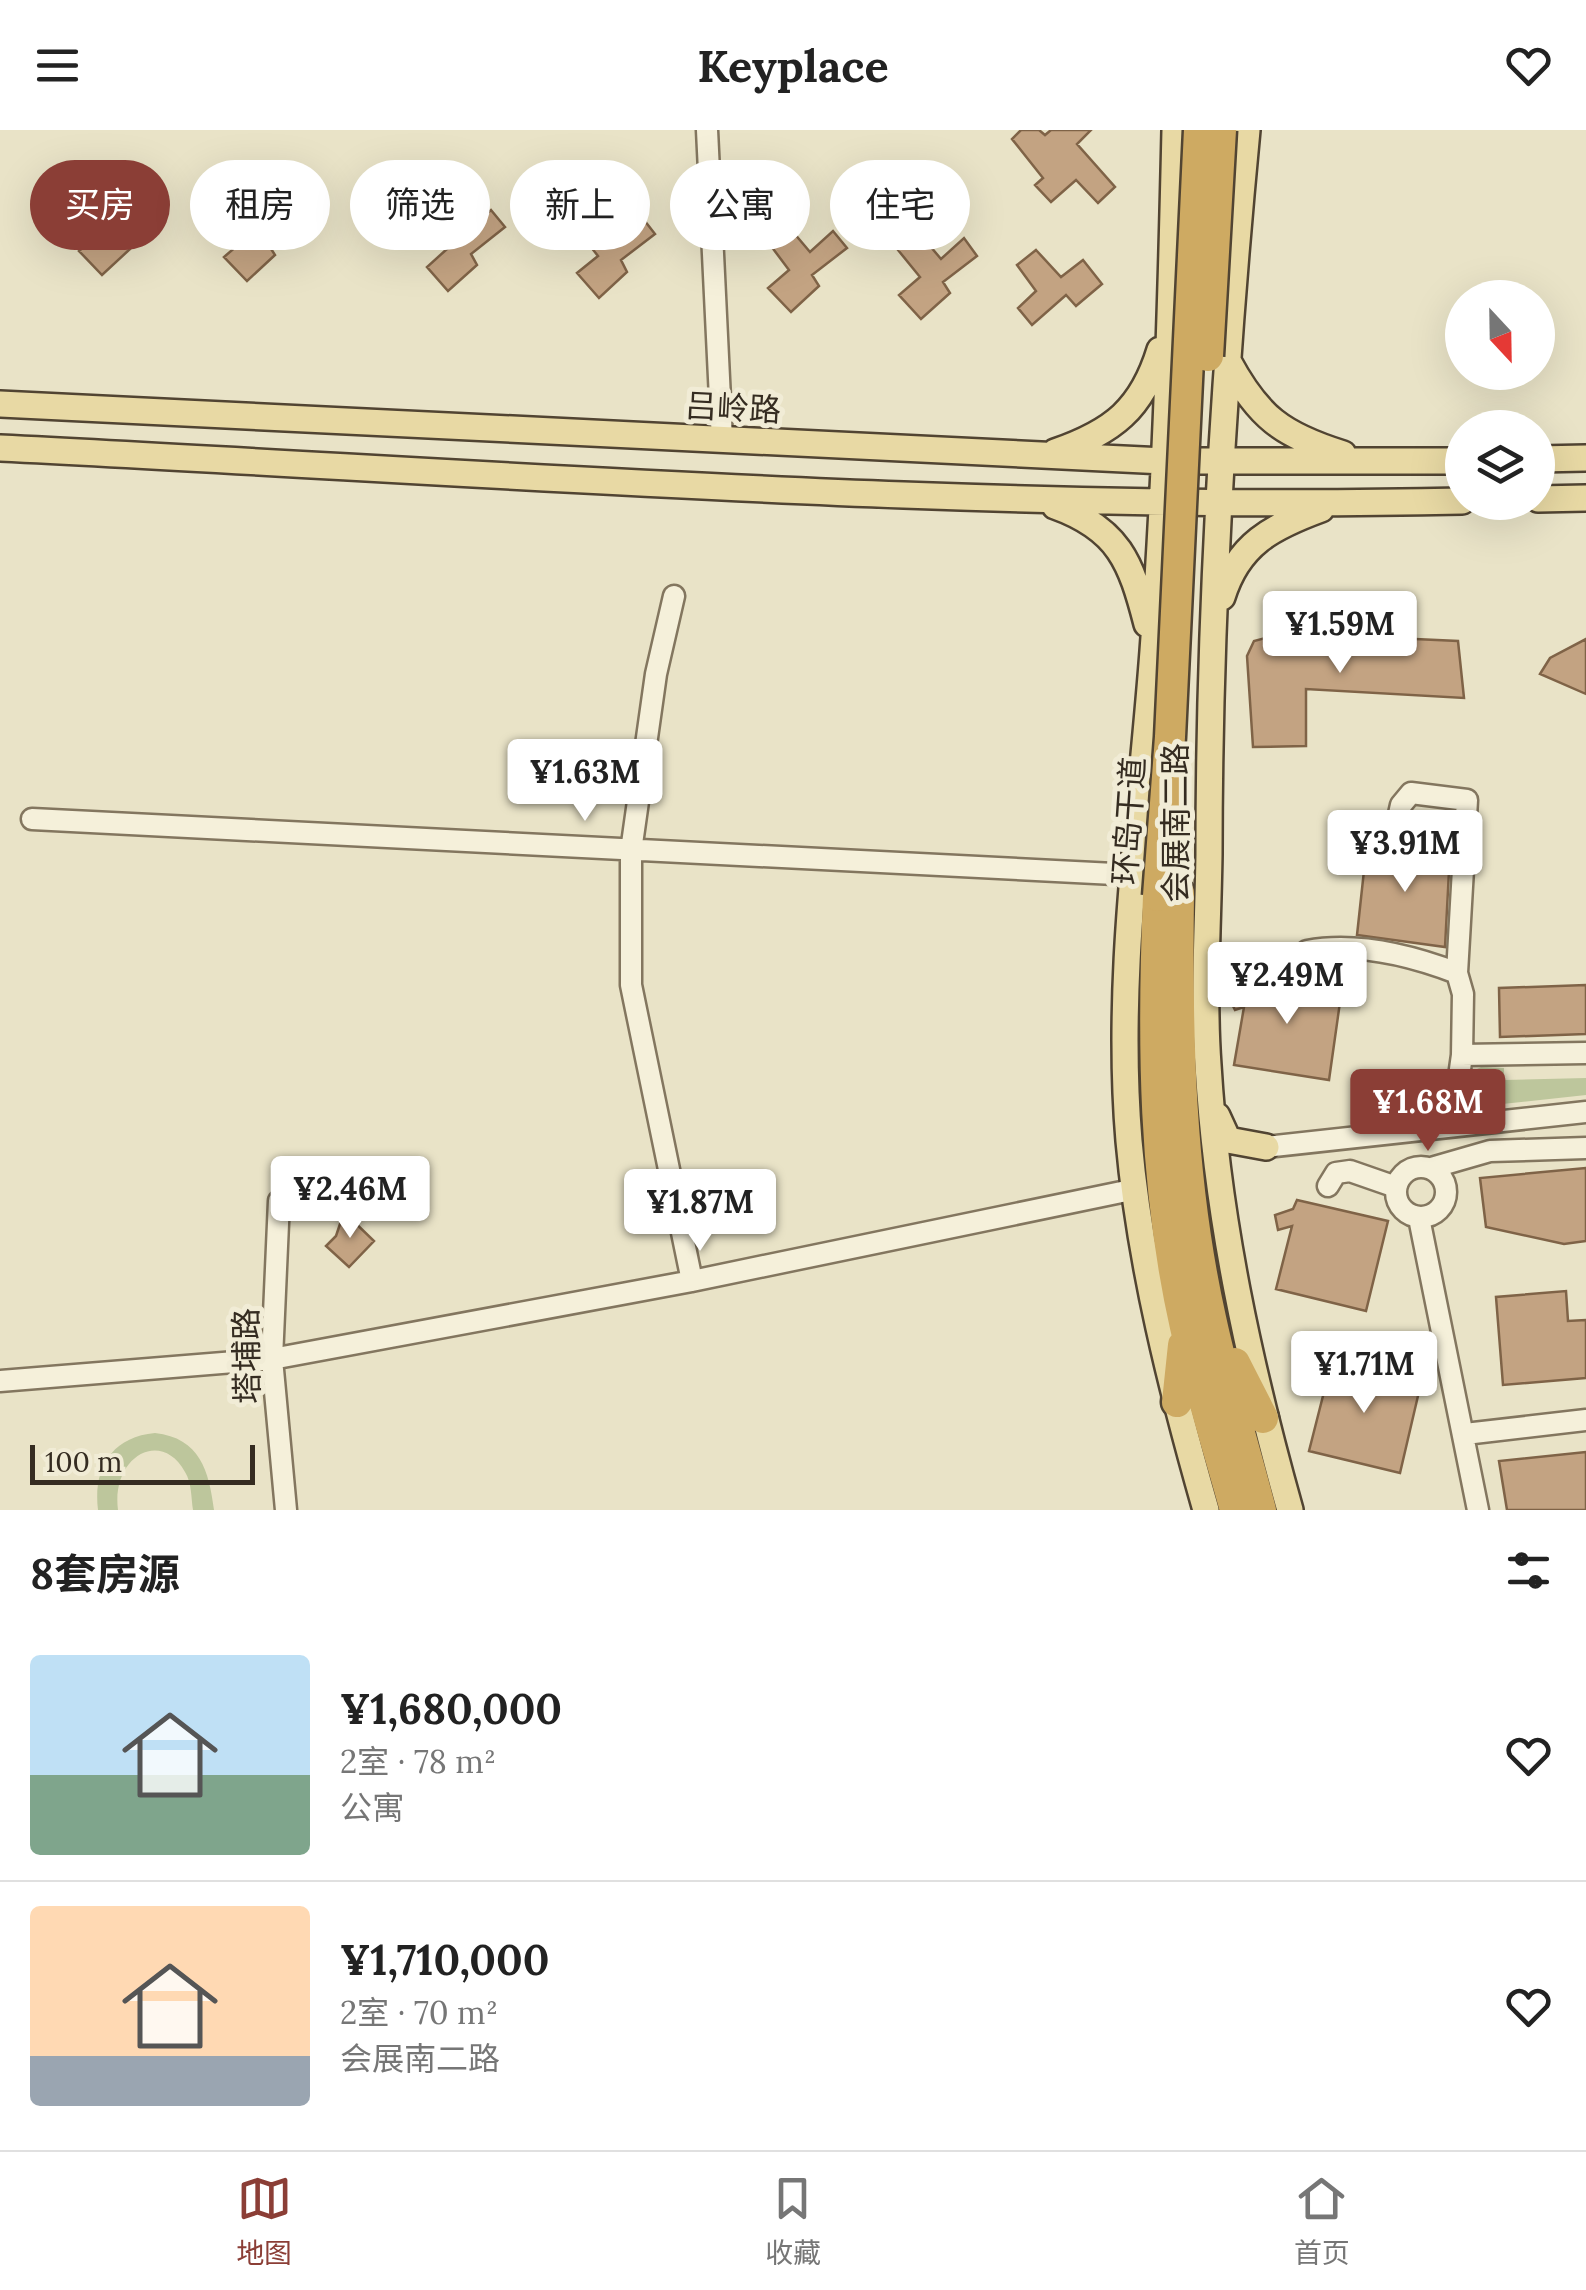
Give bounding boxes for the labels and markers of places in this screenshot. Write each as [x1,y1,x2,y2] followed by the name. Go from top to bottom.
[1259,591,1421,676] pin: ¥1.59M
[504,739,666,824] pin: ¥1.63M
[1324,810,1486,895] pin: ¥3.91M
[1206,942,1368,1027] pin: ¥2.49M
[1347,1069,1509,1154] pin: ¥1.68M
[269,1156,431,1241] pin: ¥2.46M
[619,1169,781,1254] pin: ¥1.87M
[1283,1331,1445,1416] pin: ¥1.71M

